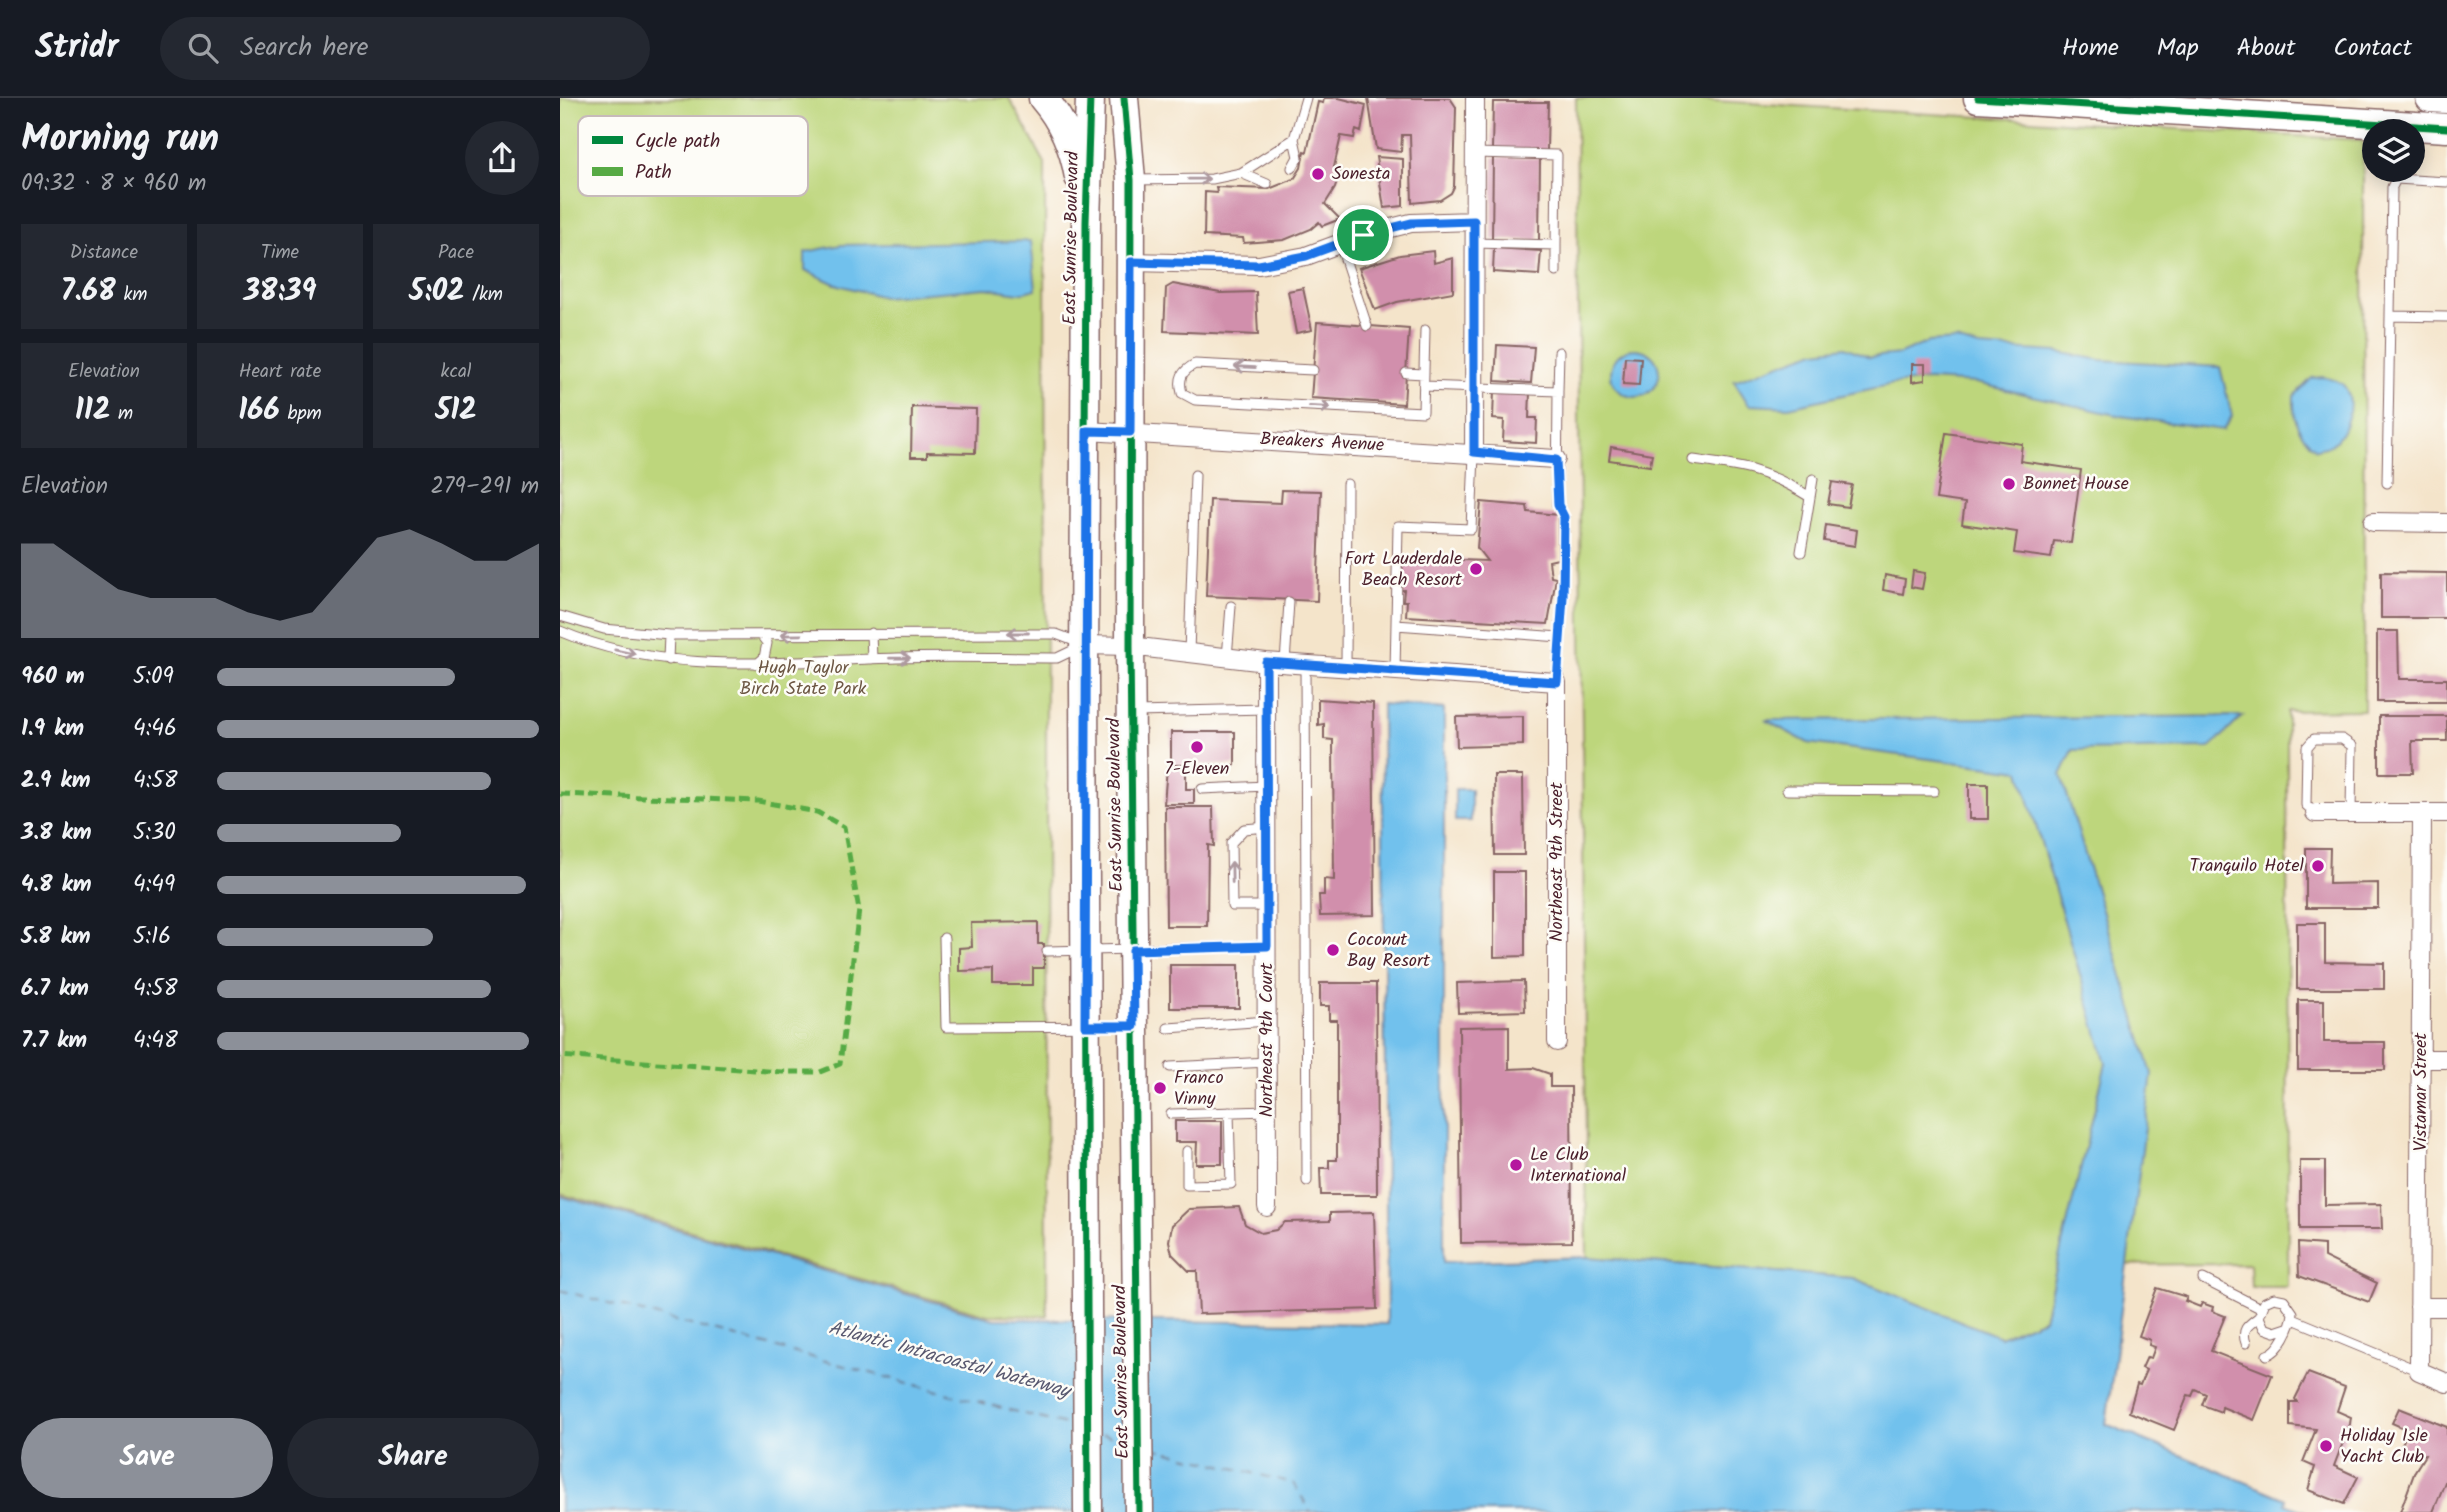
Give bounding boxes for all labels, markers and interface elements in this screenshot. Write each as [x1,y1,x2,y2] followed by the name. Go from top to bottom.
[160,17,650,80] search box
[35,22,118,75] text: Stridr
[240,27,369,69] text: Search here
[184,29,222,67] icon: search
[2062,29,2119,68] text: Home
[2157,29,2199,68] text: Map
[2237,29,2295,68] text: About
[2333,29,2412,68] text: Contact
[21,110,219,170] text: Morning run
[578,116,808,196] legend
[2362,119,2425,182] map controls
[2362,119,2425,182] button: layers
[465,121,539,195] button: share
[635,127,720,157] text: Cycle path
[1056,150,1088,325] street label: East Sunrise Boulevard
[635,158,672,188] text: Path
[1332,160,1390,189] place label: Sonesta
[21,166,206,202] text: 09:32 · 8 × 960 m
[1310,166,1326,182] marker: Sonesta
[1188,172,1211,186] one-way arrow
[1333,205,1393,265] pin
[1344,216,1382,254] icon: arrive
[70,238,138,268] text: Distance
[261,238,299,268] text: Time
[438,238,474,268] text: Pace
[61,268,116,316] text: 7.68
[243,268,317,316] text: 38:39
[409,268,465,316] text: 5:02
[116,280,147,310] text: km
[465,280,503,310] text: /km
[68,357,140,387] text: Elevation
[239,357,321,387] text: Heart rate
[441,357,471,387] text: kcal
[1234,360,1257,373] one-way arrow
[75,387,110,435] text: 112
[238,387,280,435] text: 166
[435,387,477,435] text: 512
[110,399,133,429] text: m
[280,399,322,429] text: bpm
[1309,401,1331,414] one-way arrow
[1259,425,1385,461] street label: Breakers Avenue
[21,469,108,505] text: Elevation
[430,469,539,505] text: 279–291 m
[2023,470,2129,499] place label: Bonnet House
[2001,476,2017,492] marker: Bonnet House
[1344,545,1463,595] place label: Fort Lauderdale Beach Resort
[1468,561,1484,577] marker: Fort Lauderdale Beach Resort
[1007,626,1030,640] one-way arrow
[780,628,803,642] one-way arrow
[613,645,636,659] one-way arrow
[888,651,911,665] one-way arrow
[740,654,867,704] park label: Hugh Taylor Birch State Park
[21,659,85,695] text: 960 m
[133,659,174,695] text: 5:09
[21,711,84,747] text: 1.9 km
[133,711,177,747] text: 4:46
[1100,717,1132,892] street label: East Sunrise Boulevard
[1189,739,1205,755] marker: 7-Eleven
[1165,755,1229,784] place label: 7-Eleven
[21,763,91,799] text: 2.9 km
[133,763,178,799] text: 4:58
[1543,781,1572,942] street label: Northeast 9th Street
[21,815,92,851] text: 3.8 km
[133,815,176,851] text: 5:30
[2189,852,2305,881] place label: Tranquilo Hotel
[2310,858,2326,874] marker: Tranquilo Hotel
[1225,861,1238,884] one-way arrow
[21,867,92,903] text: 4.8 km
[133,867,175,903] text: 4:49
[21,919,91,955] text: 5.8 km
[133,919,171,955] text: 5:16
[1347,926,1431,976] place label: Coconut Bay Resort
[1325,942,1341,958] marker: Coconut Bay Resort
[1253,962,1282,1117] street label: Northeast 9th Court
[21,971,89,1007] text: 6.7 km
[133,971,178,1007] text: 4:58
[21,1023,87,1059] text: 7.7 km
[133,1023,178,1059] text: 4:48
[2407,1032,2436,1151] street label: Vistamar Street
[1174,1064,1224,1114] place label: Franco Vinny
[1152,1080,1168,1096] marker: Franco Vinny
[1530,1141,1627,1191] place label: Le Club International
[1508,1157,1524,1173] marker: Le Club International
[1106,1284,1138,1459] street label: East Sunrise Boulevard
[825,1313,1076,1407] water label: Atlantic Intracoastal Waterway
[21,1418,273,1498] button: Save
[287,1418,539,1498] button: Share
[2340,1422,2428,1472] place label: Holiday Isle Yacht Club
[2318,1438,2334,1454] marker: Holiday Isle Yacht Club

